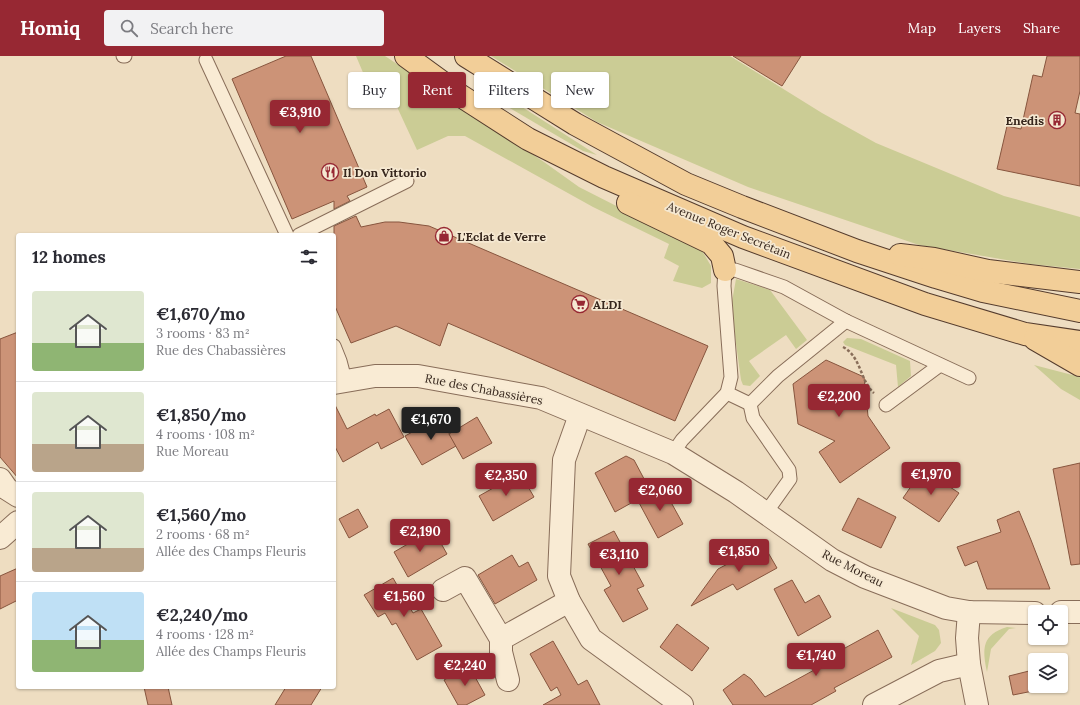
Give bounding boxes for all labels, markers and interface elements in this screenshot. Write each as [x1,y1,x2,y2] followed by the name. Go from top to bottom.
[104,10,384,46] search box
[20,16,80,40] text: Homiq
[118,17,140,39] icon: search
[150,19,233,38] text: Search here
[908,19,936,37] text: Map
[958,19,1001,37] text: Layers
[1023,19,1060,37] text: Share
[348,72,400,108] chip: Buy
[408,72,466,108] chip: Rent
[474,72,543,108] chip: Filters
[551,72,609,108] chip: New
[267,100,333,134] pin: €3,910
[279,104,321,121] text: €3,910
[1047,110,1067,130] building icon: Enedis
[1006,113,1044,128] place label: Enedis
[320,162,340,182] restaurant icon: Il Don Vittorio
[343,165,427,180] place label: Il Don Vittorio
[664,198,793,262] street label: Avenue Roger Secrétain
[434,226,454,246] shop icon: L'Eclat de Verre
[457,229,546,244] place label: L'Eclat de Verre
[32,246,106,268] text: 12 homes
[298,246,320,268] icon: filters
[570,294,590,314] supermarket icon: ALDI
[593,297,622,312] place label: ALDI
[156,303,245,325] text: €1,670/mo
[64,307,112,355] icon: home
[156,325,250,342] text: 3 rooms · 83 m²
[156,342,286,359] text: Rue des Chabassières
[424,370,545,408] street label: Rue des Chabassières
[806,384,872,418] pin: €2,200
[817,388,861,405] text: €2,200
[156,404,246,426] text: €1,850/mo
[398,407,464,441] pin: €1,670
[64,408,112,456] icon: home
[411,411,451,428] text: €1,670
[156,426,255,443] text: 4 rooms · 108 m²
[156,443,229,460] text: Rue Moreau
[898,462,964,496] pin: €1,970
[473,463,539,497] pin: €2,350
[911,466,951,483] text: €1,970
[484,467,528,484] text: €2,350
[627,478,693,512] pin: €2,060
[638,482,682,499] text: €2,060
[156,504,246,526] text: €1,560/mo
[64,508,112,556] icon: home
[387,519,453,553] pin: €2,190
[399,523,441,540] text: €2,190
[156,526,250,543] text: 2 rooms · 68 m²
[706,539,772,573] pin: €1,850
[586,542,652,576] pin: €3,110
[156,543,306,560] text: Allée des Champs Fleuris
[718,543,760,560] text: €1,850
[599,546,639,563] text: €3,110
[820,546,886,590] street label: Rue Moreau
[371,584,437,618] pin: €1,560
[383,588,425,605] text: €1,560
[156,604,248,626] text: €2,240/mo
[1028,605,1068,693] map controls
[1028,605,1068,645] button: locate
[64,608,112,656] icon: home
[156,626,254,643] text: 4 rooms · 128 m²
[156,643,306,660] text: Allée des Champs Fleuris
[783,643,849,677] pin: €1,740
[796,647,836,664] text: €1,740
[432,653,498,687] pin: €2,240
[1028,653,1068,693] button: layers
[443,657,487,674] text: €2,240

